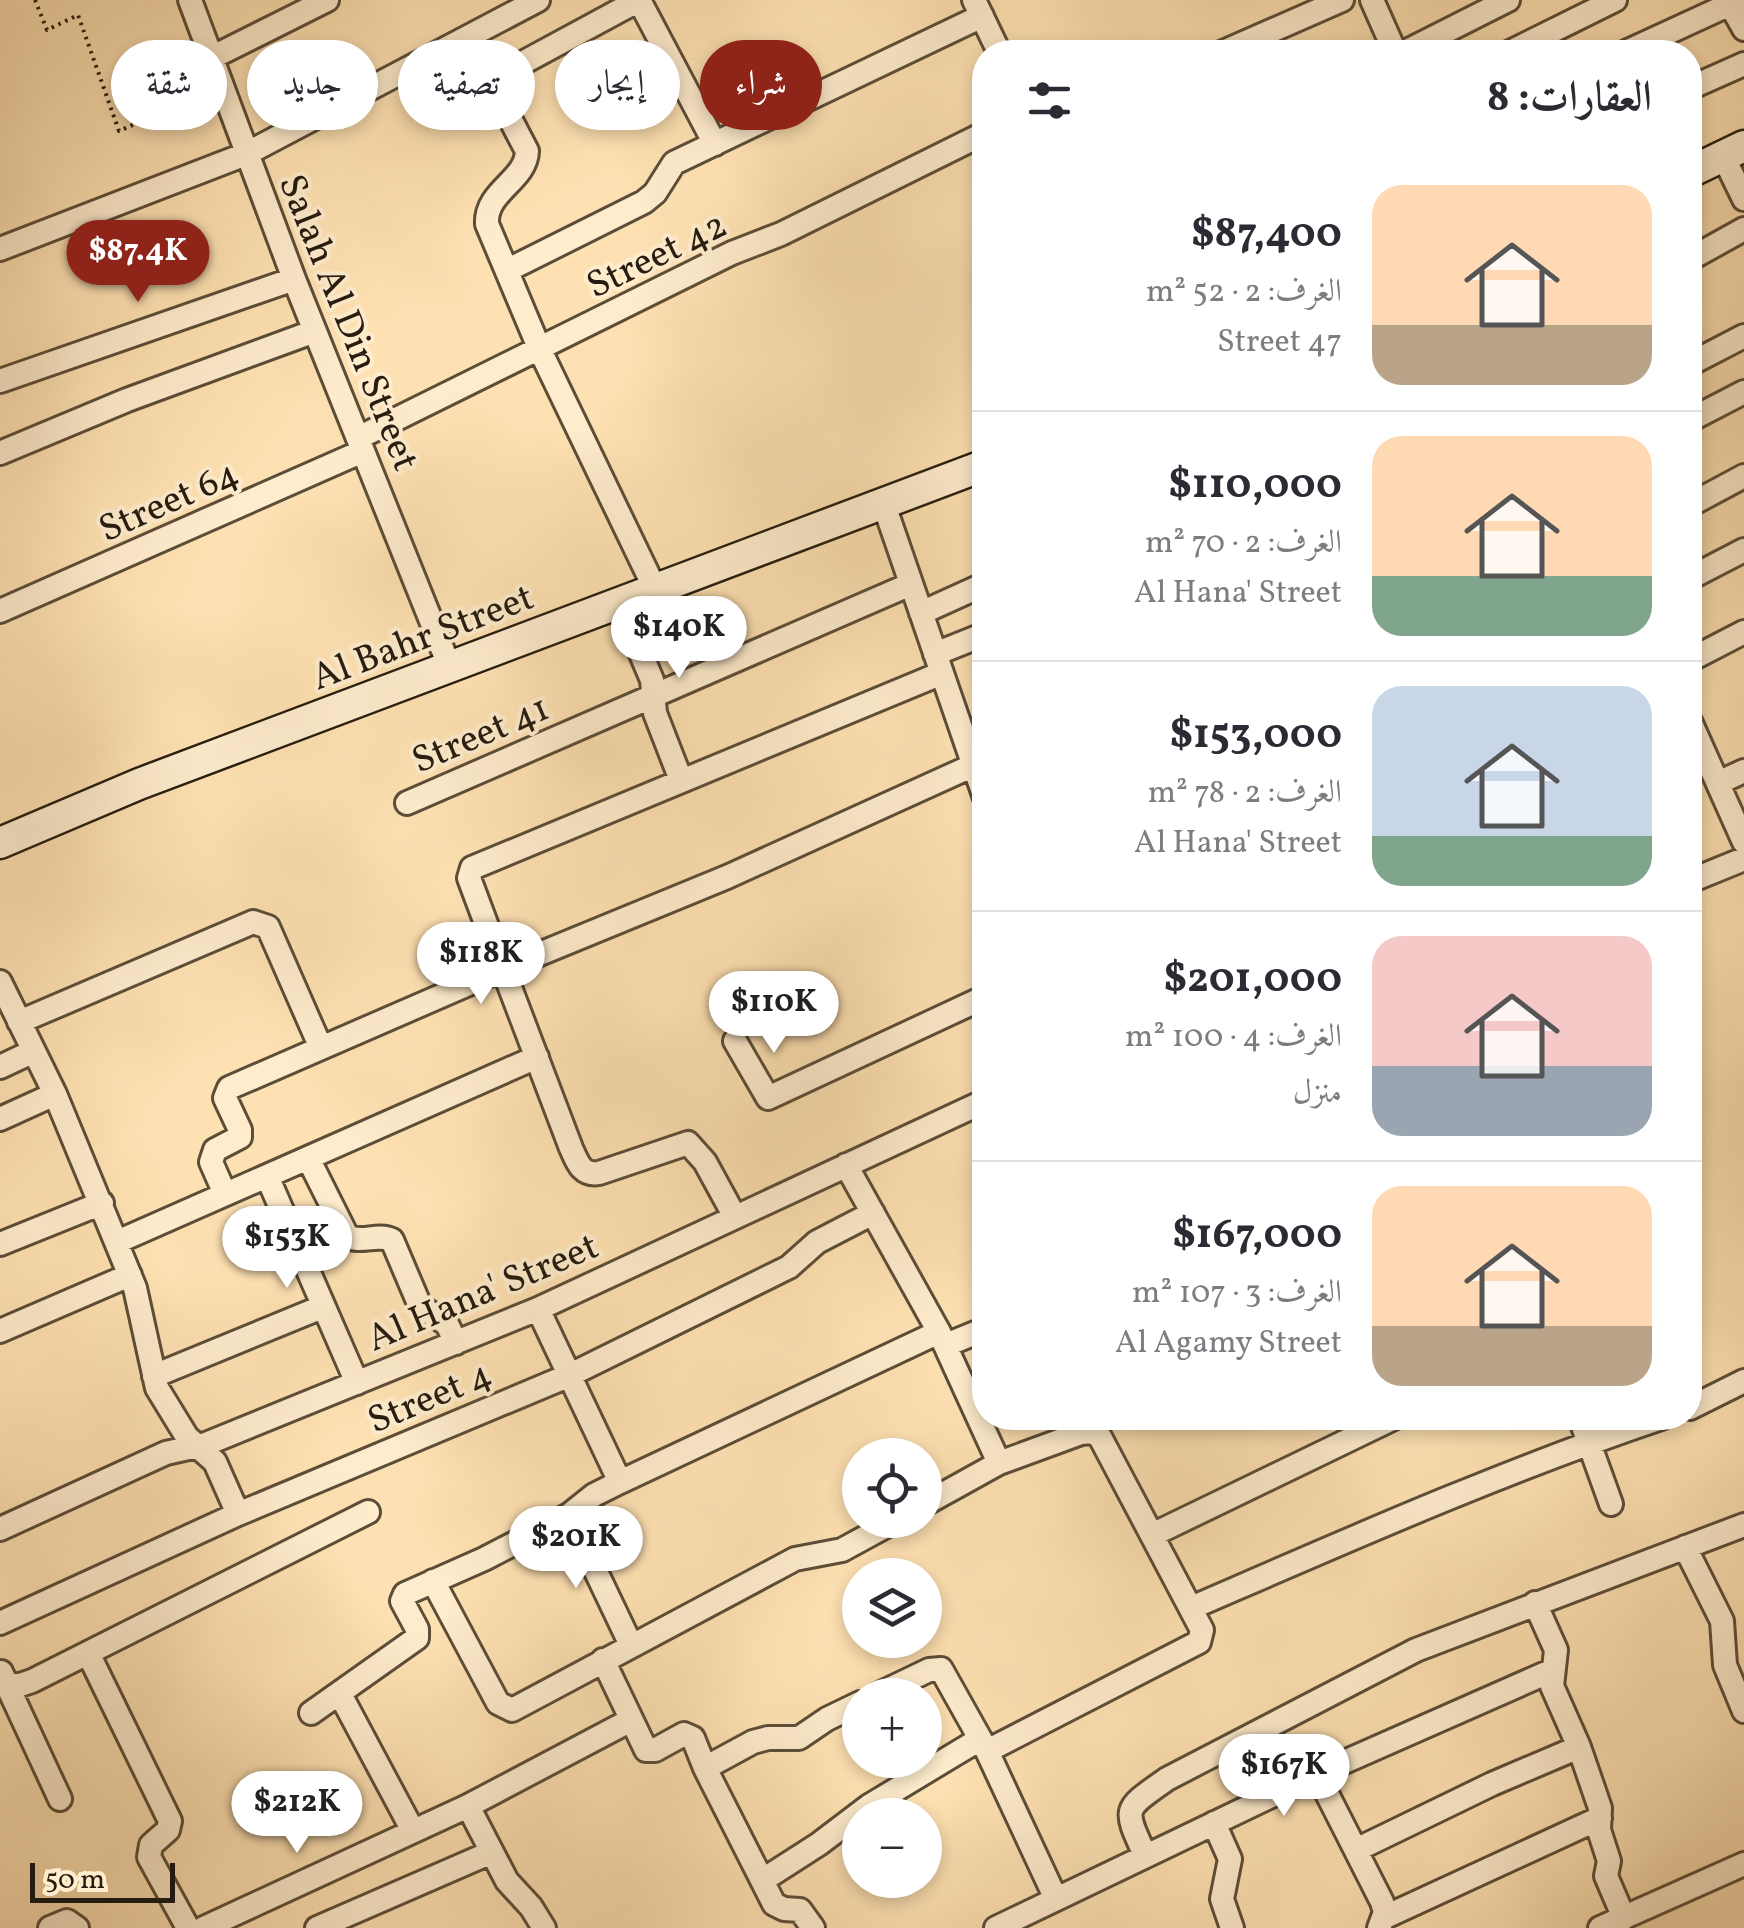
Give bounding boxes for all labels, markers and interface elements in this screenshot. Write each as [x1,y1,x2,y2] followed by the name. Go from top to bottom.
[111,40,227,130] chip: شقة
[247,40,378,130] chip: جديد
[398,40,535,130] chip: تصفية
[555,40,680,130] chip: إيجار
[700,40,822,130] chip: شراء
[1487,70,1652,129] text: العقارات: 8
[1022,73,1077,128] icon: filters
[263,167,430,479] street label: Salah Al Din Street
[578,200,737,314] street label: Street 42
[1191,206,1342,265] text: $87,400
[57,220,219,305] pin: $87.4K
[1452,225,1572,345] icon: home
[88,230,188,274] text: $87.4K
[1146,271,1342,315] text: الغرف: 2 · 52 m²
[1217,321,1342,365] text: Street 47
[91,449,248,558] street label: Street 64
[1168,457,1342,516] text: $110,000
[1452,476,1572,596] icon: home
[1145,522,1342,566] text: الغرف: 2 · 70 m²
[1134,572,1342,616] text: Al Hana' Street
[304,573,542,706] street label: Al Bahr Street
[609,596,749,681] pin: $140K
[633,606,725,650] text: $140K
[404,684,558,789] street label: Street 41
[1170,707,1342,766] text: $153,000
[1452,726,1572,846] icon: home
[1148,772,1342,816] text: الغرف: 2 · 78 m²
[1134,822,1342,866] text: Al Hana' Street
[411,922,551,1007] pin: $118K
[439,932,523,976] text: $118K
[1164,951,1342,1010] text: $201,000
[704,971,844,1056] pin: $110K
[1452,976,1572,1096] icon: home
[731,981,817,1025] text: $110K
[1125,1016,1342,1060] text: الغرف: 4 · 100 m²
[1293,1072,1342,1116] text: منزل
[217,1206,357,1291] pin: $153K
[1172,1207,1342,1266] text: $167,000
[244,1216,330,1260] text: $153K
[359,1222,607,1367] street label: Al Hana' Street
[1452,1226,1572,1346] icon: home
[1132,1272,1342,1316] text: الغرف: 3 · 107 m²
[1115,1322,1342,1366] text: Al Agamy Street
[360,1349,501,1449] street label: Street 4
[842,1438,942,1898] map controls
[842,1438,942,1538] button: locate
[506,1506,646,1591] pin: $201K
[531,1516,621,1560] text: $201K
[842,1558,942,1658] button: layers
[842,1678,942,1778] button: +
[1214,1734,1354,1819] pin: $167K
[1241,1744,1327,1788] text: $167K
[227,1771,367,1856] pin: $212K
[253,1781,341,1825] text: $212K
[842,1798,942,1898] button: −
[30,1858,175,1902] scale bar
[45,1861,105,1900] text: 50 m

